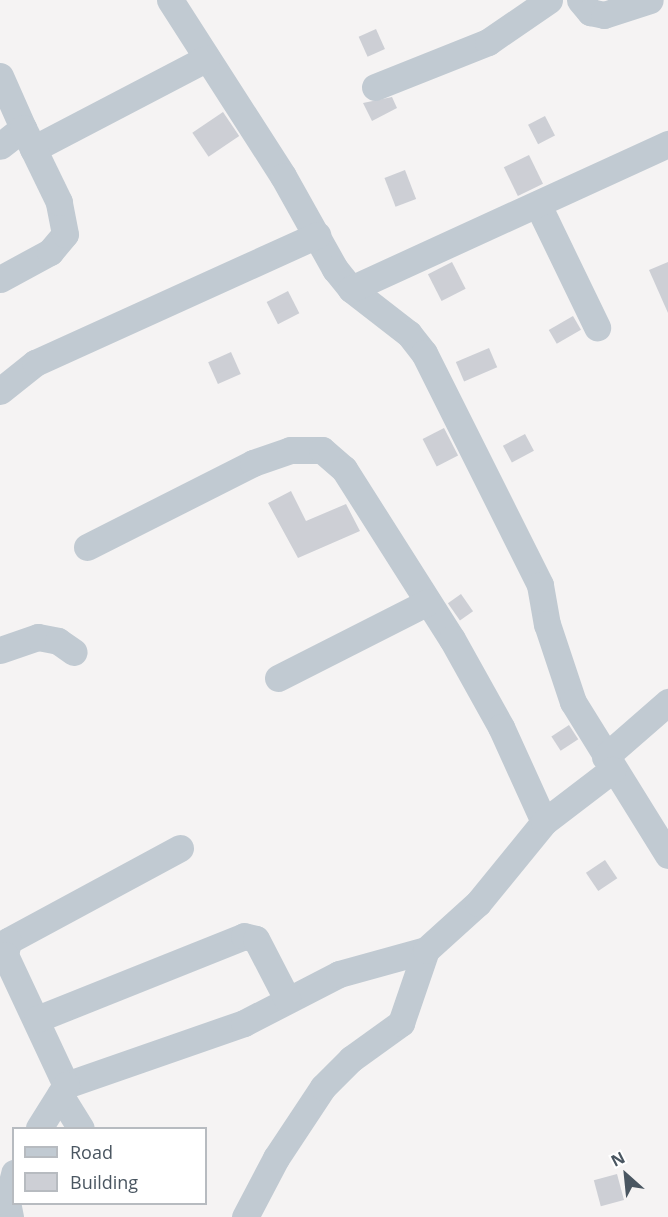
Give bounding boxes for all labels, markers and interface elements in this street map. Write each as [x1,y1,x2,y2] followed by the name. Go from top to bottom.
[12,1127,207,1205] legend
[70,1140,113,1164] text: Road
[596,1145,656,1205] north arrow
[607,1146,629,1172] text: N
[70,1170,138,1194] text: Building

